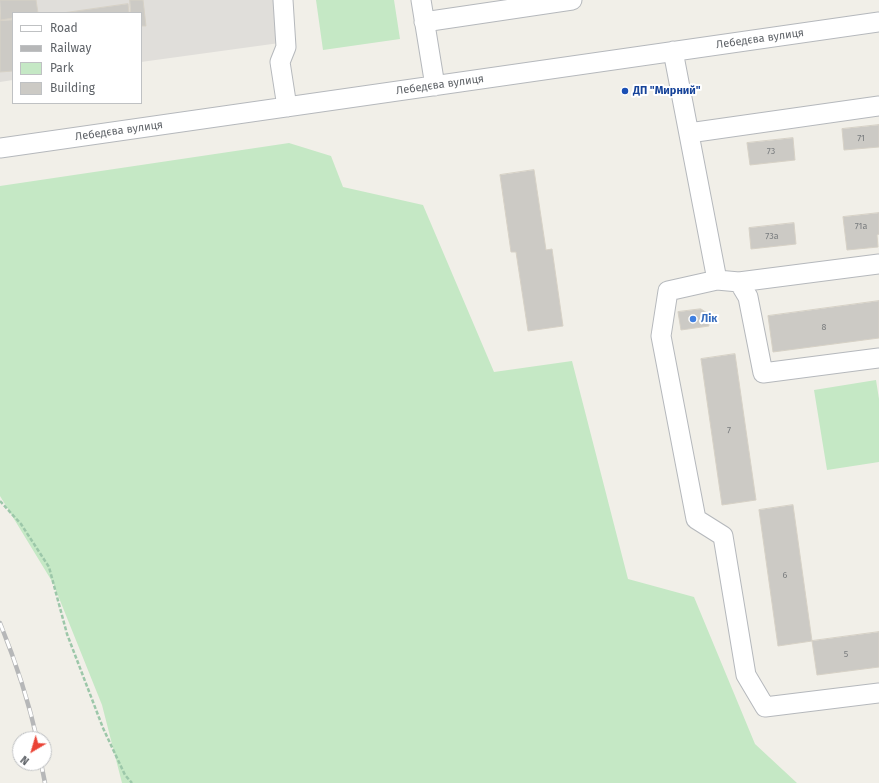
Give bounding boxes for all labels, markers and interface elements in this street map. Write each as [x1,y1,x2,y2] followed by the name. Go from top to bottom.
[12,12,142,104] legend
[50,21,78,35] text: Road
[715,26,805,52] street label: Лебедєва вулиця
[50,41,91,55] text: Railway
[50,61,74,75] text: Park
[395,72,485,98] street label: Лебедєва вулиця
[50,81,95,95] text: Building
[633,84,701,98] place label: ДП "Мирний"
[620,86,630,96] marker: ДП "Мирний"
[74,118,164,144] street label: Лебедєва вулиця
[857,133,865,143] house number: 71
[767,146,775,156] house number: 73
[855,221,867,231] house number: 71а
[765,231,779,241] house number: 73а
[701,312,717,326] place label: Лік
[688,314,698,324] marker: Лік
[822,322,826,332] house number: 8
[727,425,731,435] house number: 7
[783,570,787,580] house number: 6
[844,649,848,659] house number: 5
[12,731,52,771] north arrow
[18,753,32,767] text: N

